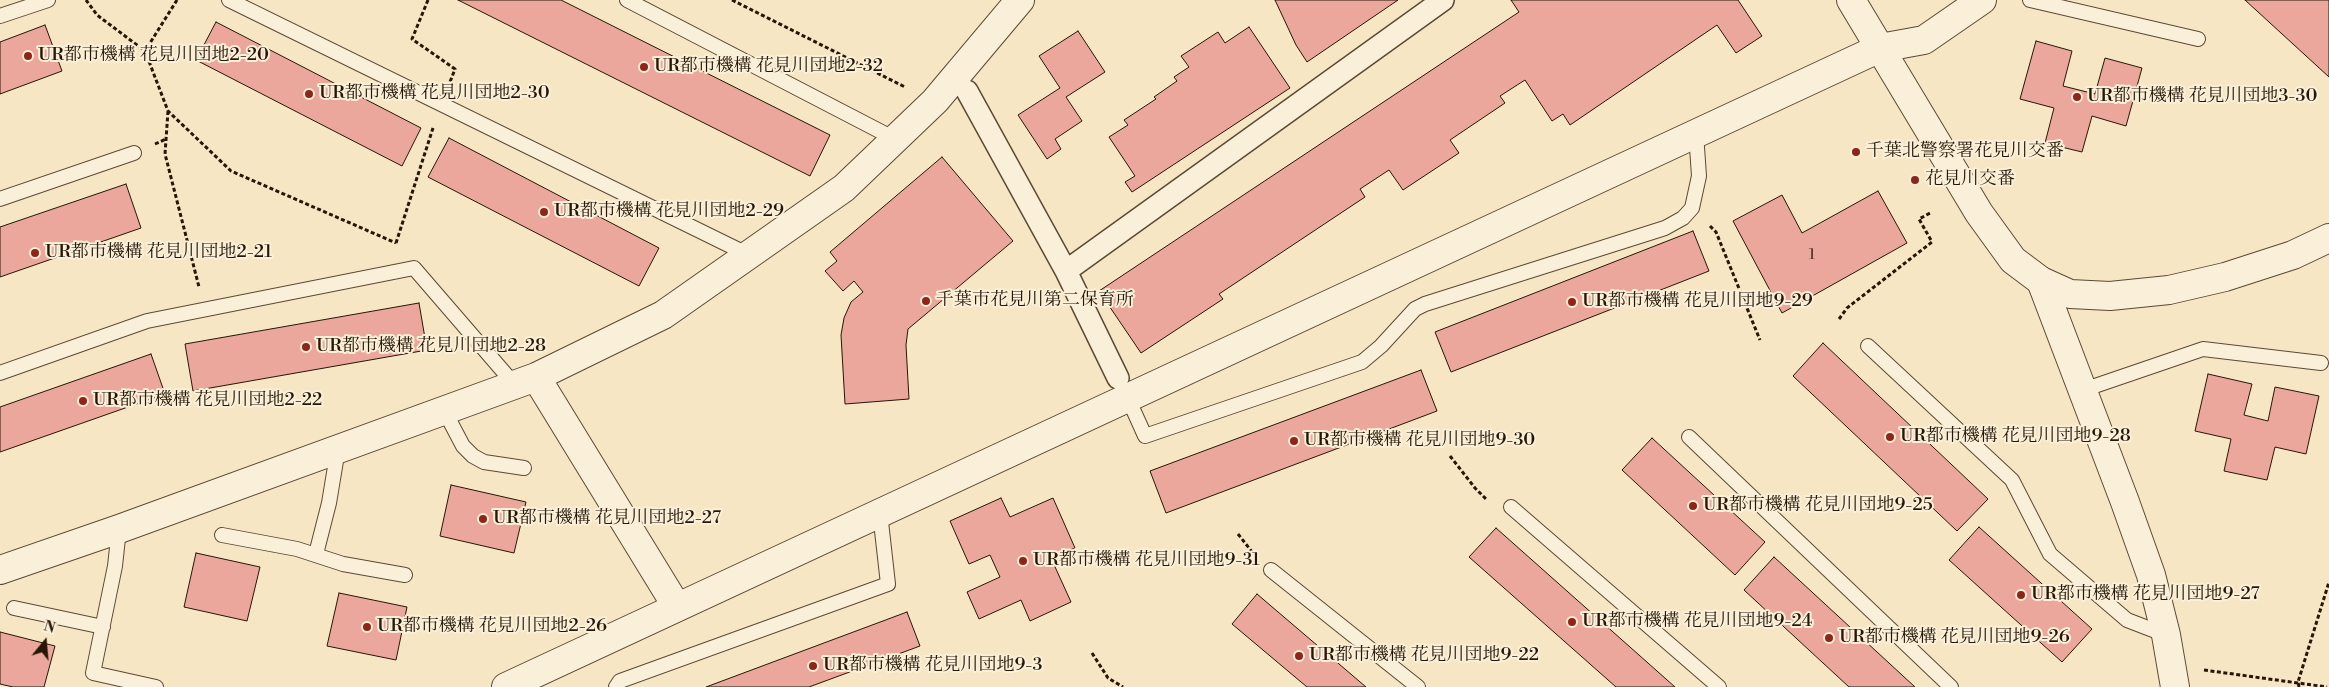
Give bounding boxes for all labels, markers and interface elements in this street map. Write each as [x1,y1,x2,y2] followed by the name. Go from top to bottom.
[38,45,269,67] place label: UR都市機構 花見川団地2-20
[22,50,34,62] marker: UR都市機構 花見川団地2-20
[654,56,883,78] place label: UR都市機構 花見川団地2-32
[638,61,650,73] marker: UR都市機構 花見川団地2-32
[319,83,550,105] place label: UR都市機構 花見川団地2-30
[2087,86,2317,108] place label: UR都市機構 花見川団地3-30
[303,88,315,100] marker: UR都市機構 花見川団地2-30
[2071,91,2083,103] marker: UR都市機構 花見川団地3-30
[1866,141,2064,163] place label: 千葉北警察署花見川交番
[1850,146,1862,158] marker: 千葉北警察署花見川交番
[1925,169,2015,191] place label: 花見川交番
[1909,174,1921,186] marker: 花見川交番
[554,201,784,223] place label: UR都市機構 花見川団地2-29
[538,206,550,218] marker: UR都市機構 花見川団地2-29
[45,242,272,264] place label: UR都市機構 花見川団地2-21
[1809,246,1815,264] house number: 1
[29,247,41,259] marker: UR都市機構 花見川団地2-21
[936,290,1134,312] place label: 千葉市花見川第二保育所
[1582,291,1813,313] place label: UR都市機構 花見川団地9-29
[920,295,932,307] marker: 千葉市花見川第二保育所
[1566,296,1578,308] marker: UR都市機構 花見川団地9-29
[316,336,546,358] place label: UR都市機構 花見川団地2-28
[300,341,312,353] marker: UR都市機構 花見川団地2-28
[93,390,322,412] place label: UR都市機構 花見川団地2-22
[77,395,89,407] marker: UR都市機構 花見川団地2-22
[1900,426,2131,448] place label: UR都市機構 花見川団地9-28
[1304,430,1535,452] place label: UR都市機構 花見川団地9-30
[1884,431,1896,443] marker: UR都市機構 花見川団地9-28
[1288,435,1300,447] marker: UR都市機構 花見川団地9-30
[1703,495,1933,517] place label: UR都市機構 花見川団地9-25
[1687,500,1699,512] marker: UR都市機構 花見川団地9-25
[493,508,721,530] place label: UR都市機構 花見川団地2-27
[477,513,489,525] marker: UR都市機構 花見川団地2-27
[1033,550,1260,572] place label: UR都市機構 花見川団地9-31
[1017,555,1029,567] marker: UR都市機構 花見川団地9-31
[2031,584,2260,606] place label: UR都市機構 花見川団地9-27
[2015,589,2027,601] marker: UR都市機構 花見川団地9-27
[1582,611,1813,633] place label: UR都市機構 花見川団地9-24
[377,616,607,638] place label: UR都市機構 花見川団地2-26
[1566,616,1578,628] marker: UR都市機構 花見川団地9-24
[20,617,70,667] north arrow
[41,617,57,638] text: N
[361,621,373,633] marker: UR都市機構 花見川団地2-26
[1839,627,2070,649] place label: UR都市機構 花見川団地9-26
[1823,632,1835,644] marker: UR都市機構 花見川団地9-26
[1309,645,1539,667] place label: UR都市機構 花見川団地9-22
[1293,650,1305,662] marker: UR都市機構 花見川団地9-22
[823,655,1042,677] place label: UR都市機構 花見川団地9-3
[807,660,819,672] marker: UR都市機構 花見川団地9-3

